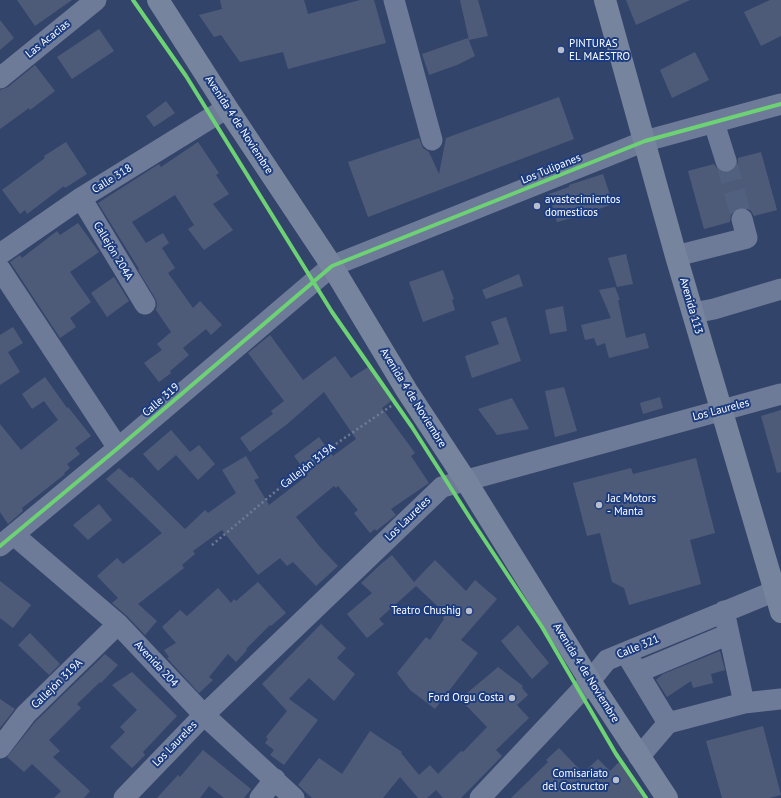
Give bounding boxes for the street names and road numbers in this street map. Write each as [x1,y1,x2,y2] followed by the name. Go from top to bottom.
[23,17,73,61] street label: Las Acacias
[202,73,276,177] street label: Avenida 4 de Noviembre
[519,151,583,187] street label: Los Tulipanes
[90,162,134,196] street label: Calle 318
[90,219,136,283] street label: Callejón 204A
[677,276,705,336] street label: Avenida 113
[377,346,449,450] street label: Avenida 4 de Noviembre
[140,380,182,420] street label: Calle 319
[691,396,751,424] street label: Los Laureles
[278,441,338,491] street label: Callejón 319A
[383,494,433,544] street label: Los Laureles
[550,621,622,725] street label: Avenida 4 de Noviembre
[615,633,661,661] street label: Calle 321
[131,638,181,690] street label: Avenida 204
[29,656,85,712] street label: Callejón 319A
[150,719,200,769] street label: Los Laureles

